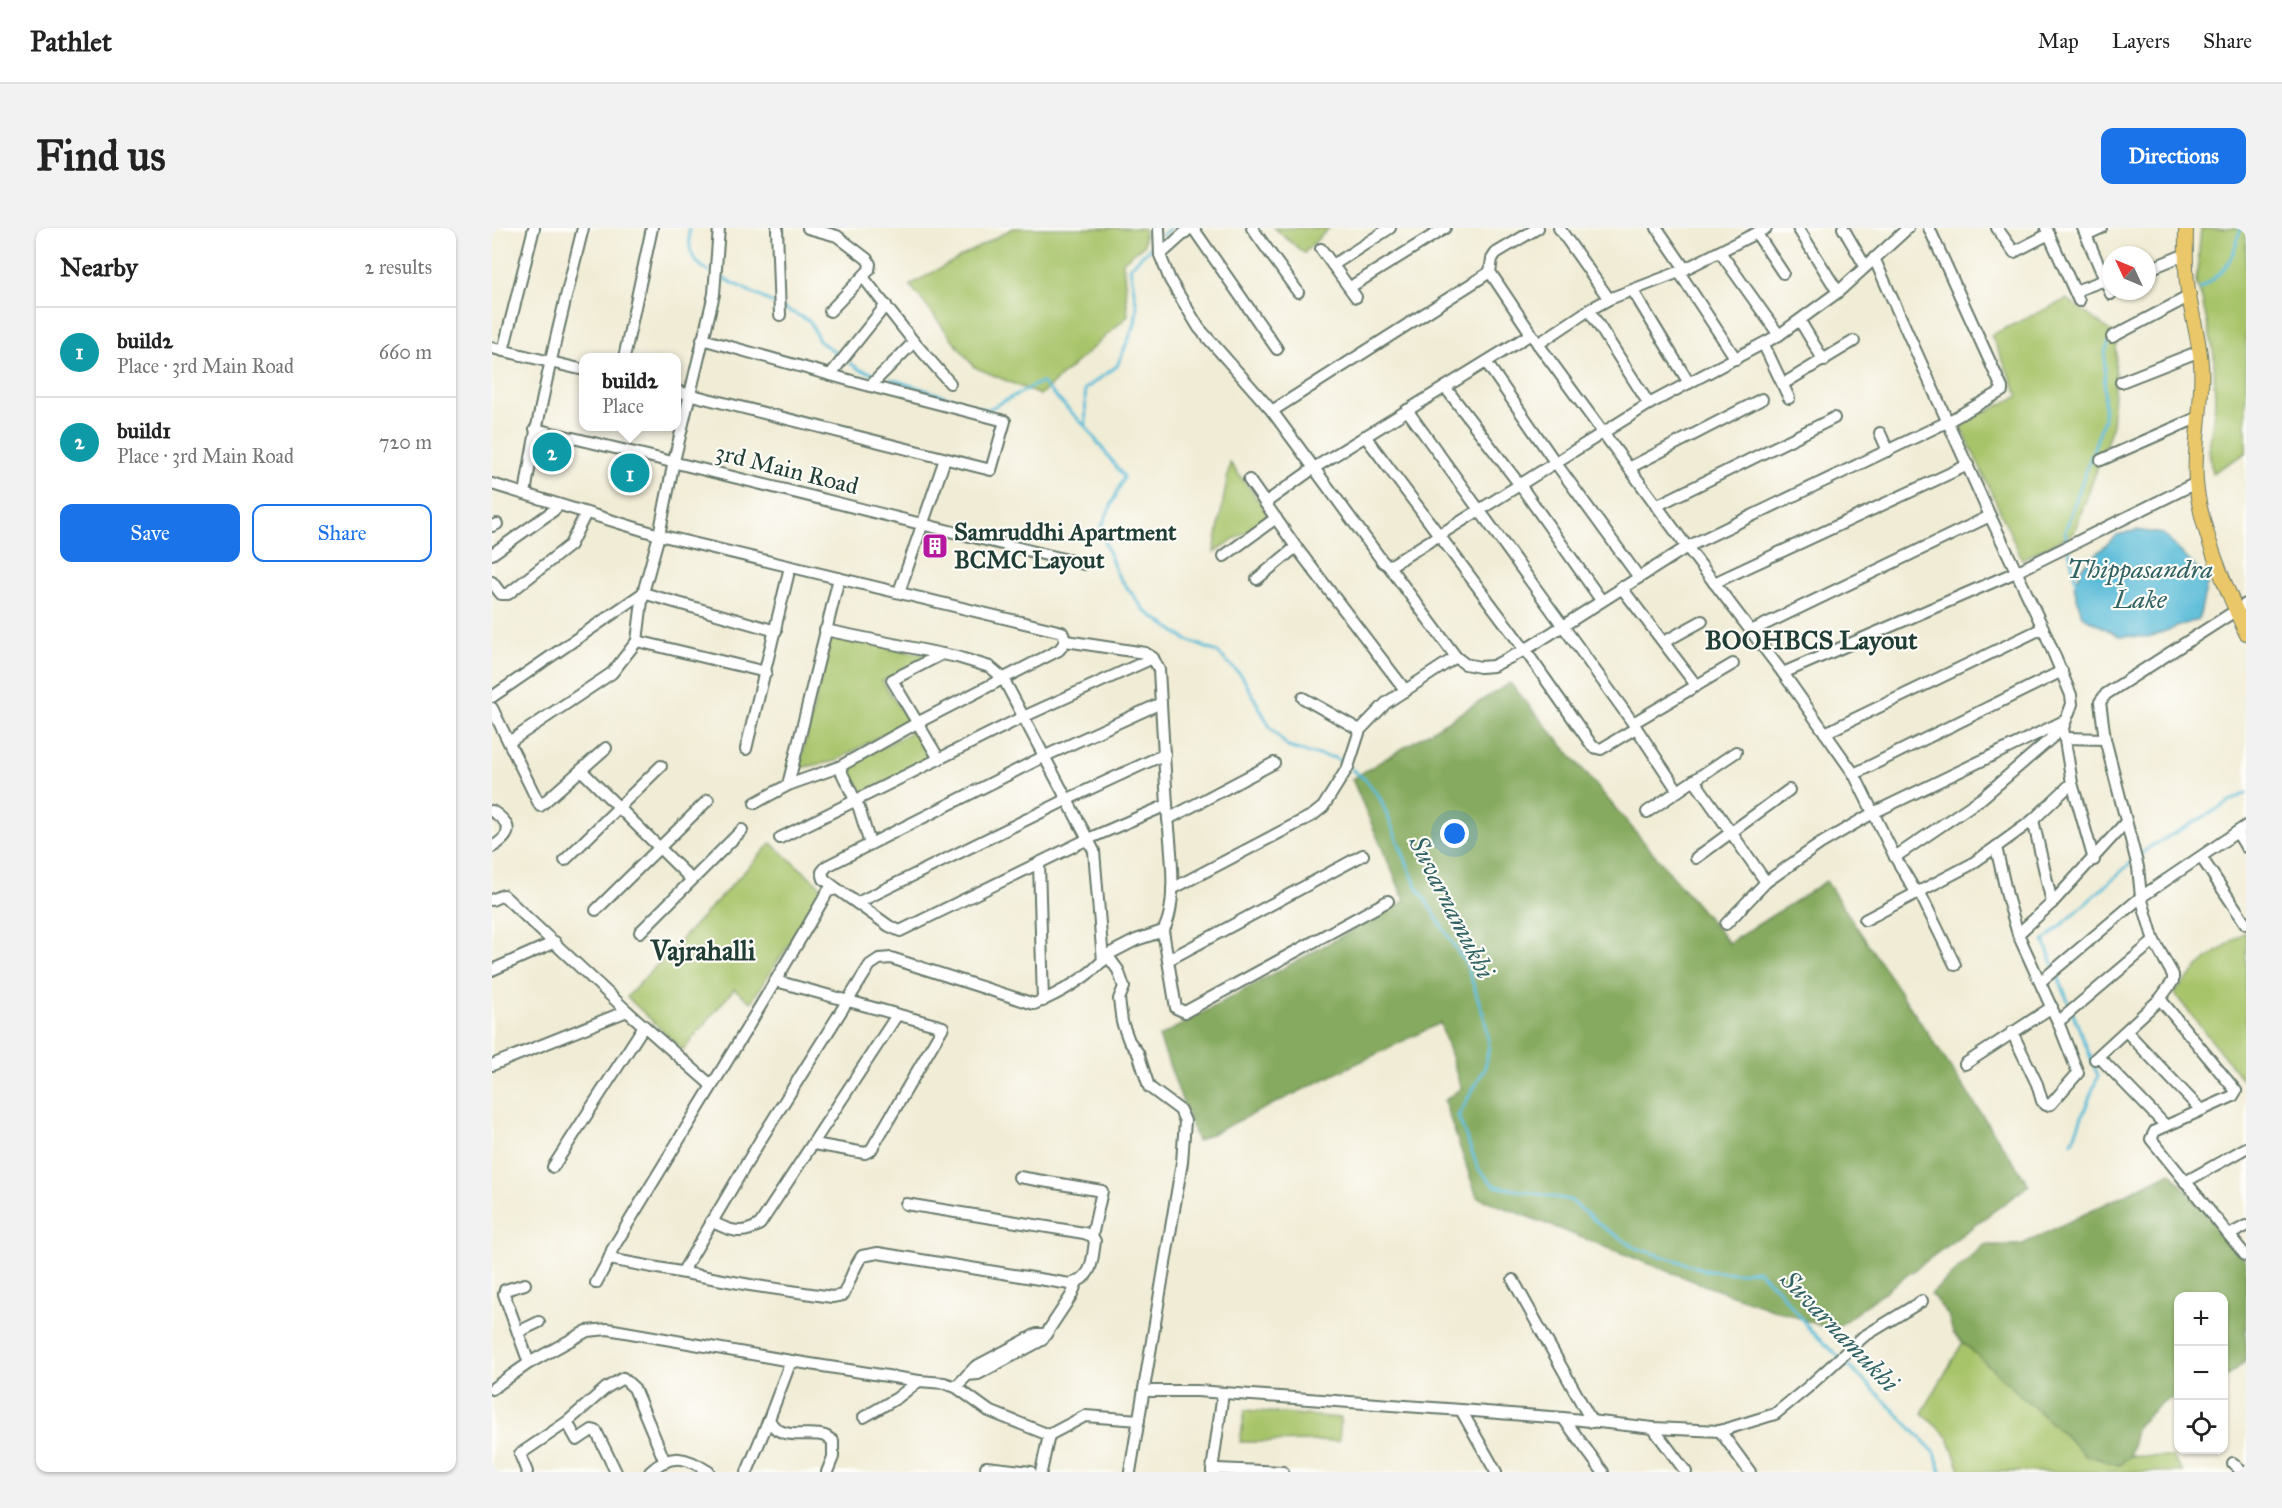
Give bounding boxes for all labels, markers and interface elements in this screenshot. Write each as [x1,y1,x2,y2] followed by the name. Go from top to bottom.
[30,24,112,59] text: Pathlet
[2038,28,2079,54] text: Map
[2112,28,2170,54] text: Layers
[2203,28,2252,54] text: Share
[2101,128,2246,184] button: Directions
[36,130,166,182] text: Find us
[2102,246,2156,300] north arrow
[60,251,138,283] text: Nearby
[364,255,432,279] text: 2 results
[117,327,173,354] text: build2
[76,340,83,364] text: 1
[379,340,432,364] text: 660 m
[579,353,681,431] popup
[117,354,294,378] text: Place · 3rd Main Road
[602,367,658,394] text: build2
[602,394,644,418] text: Place
[117,417,171,444] text: build1
[75,430,84,454] text: 2
[379,430,432,454] text: 720 m
[532,430,572,474] pin: 2
[712,437,862,501] street label: 3rd Main Road
[117,444,294,468] text: Place · 3rd Main Road
[610,450,650,496] pin: 1
[60,504,240,562] button: Save
[252,504,432,562] button: Share
[954,517,1177,575] place label: Samruddhi Apartment BCMC Layout
[920,531,950,561] building icon: Samruddhi Apartment BCMC Layout
[2067,553,2213,615] water label: Thippasandra Lake
[1705,624,1918,656] district label: BOOHBCS Layout
[1440,819,1469,848] your location
[1402,829,1502,984] water label: Suvarnamukhi
[650,934,756,967] district label: Vajrahalli
[1773,1263,1906,1399] water label: Suvarnamukhi
[2174,1292,2228,1454] map controls
[2174,1292,2228,1346] button: +
[2174,1346,2228,1400] button: −
[2174,1400,2228,1454] button: locate

